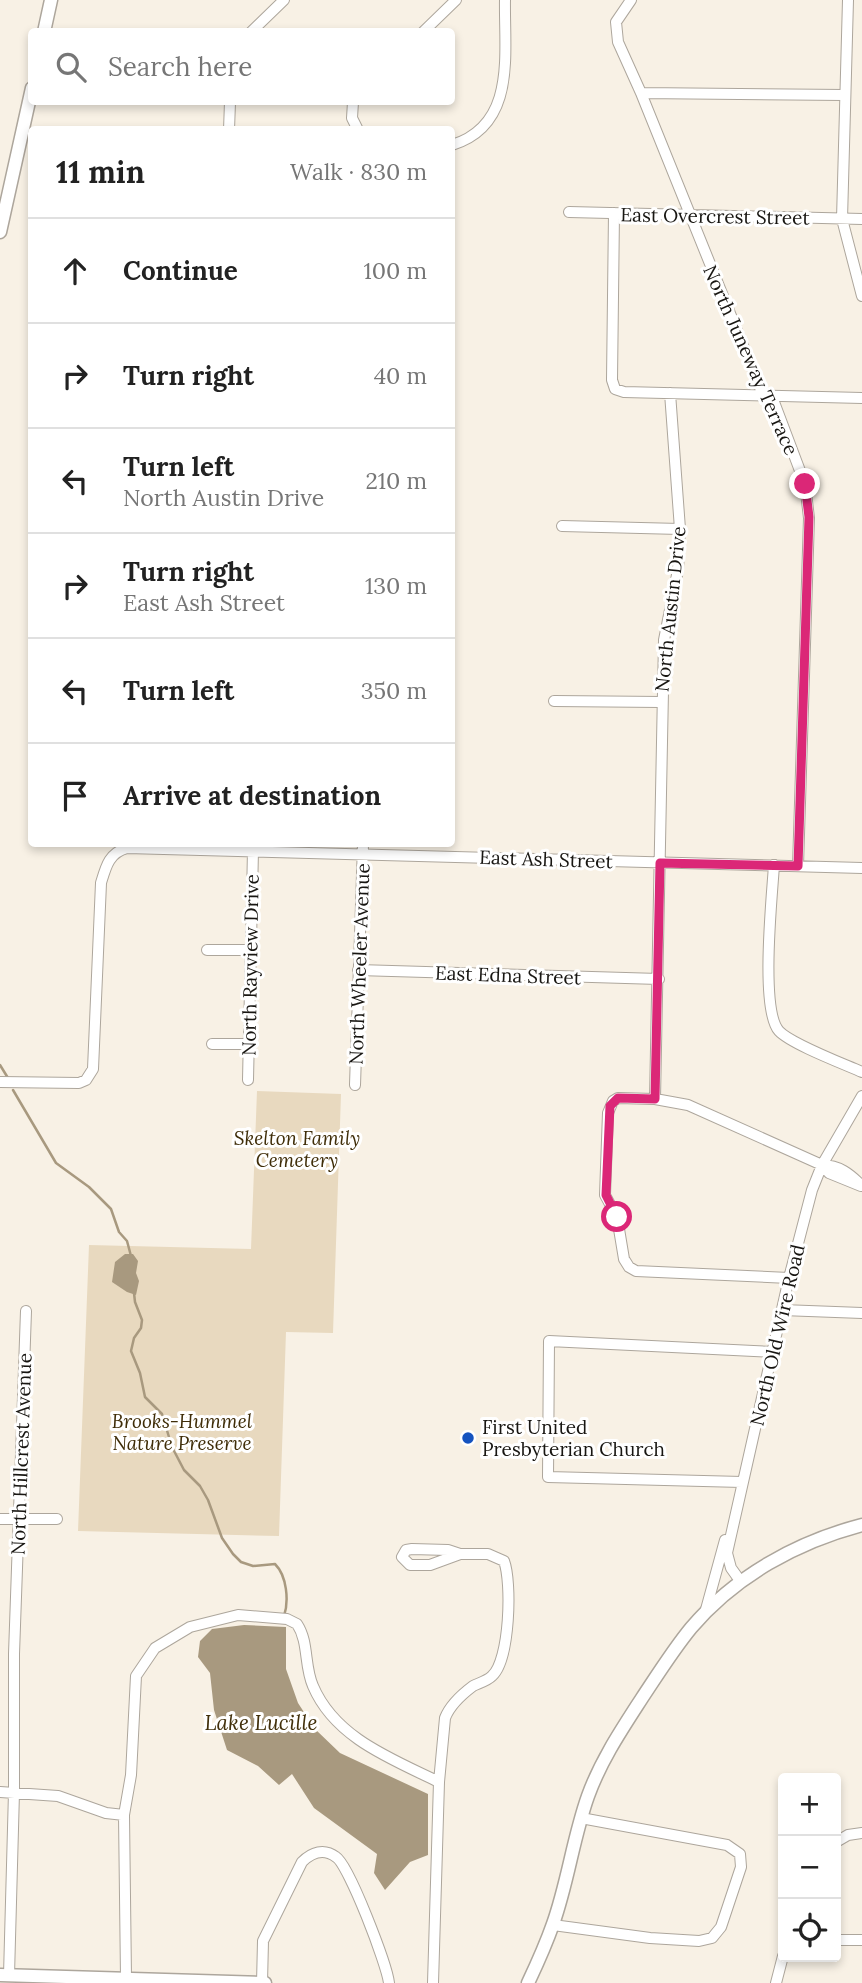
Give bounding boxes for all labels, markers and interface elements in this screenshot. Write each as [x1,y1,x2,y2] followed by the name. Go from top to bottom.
[28,28,455,105] search box
[52,48,90,86] icon: search
[108,50,252,83] text: Search here
[56,153,145,191] text: 11 min
[290,157,427,186] text: Walk · 830 m
[620,202,810,230] street label: East Overcrest Street
[56,252,94,290] icon: ahead
[123,254,238,287] text: Continue
[363,256,427,285] text: 100 m
[698,261,804,459] street label: North Juneway Terrace
[56,357,94,395] icon: right
[123,359,254,392] text: Turn right
[374,361,427,390] text: 40 m
[123,450,234,483] text: Turn left
[56,462,94,500] icon: left
[365,466,427,495] text: 210 m
[789,468,820,499] route end
[123,483,324,512] text: North Austin Drive
[649,525,691,693] street label: North Austin Drive
[123,555,254,588] text: Turn right
[56,567,94,605] icon: right
[365,571,427,600] text: 130 m
[123,588,285,617] text: East Ash Street
[56,672,94,710] icon: left
[123,674,234,707] text: Turn left
[361,676,427,705] text: 350 m
[56,777,94,815] icon: arrive
[123,779,381,812] text: Arrive at destination
[479,845,614,873] street label: East Ash Street
[343,863,375,1065] street label: North Wheeler Avenue
[236,874,264,1056] street label: North Rayview Drive
[435,960,582,990] street label: East Edna Street
[234,1126,360,1172] park label: Skelton Family Cemetery
[601,1201,632,1232] route start
[744,1242,810,1428] street label: North Old Wire Road
[5,1353,37,1555] street label: North Hillcrest Avenue
[112,1409,253,1455] park label: Brooks-Hummel Nature Preserve
[482,1415,665,1461] place label: First United Presbyterian Church
[460,1430,476,1446] marker: First United Presbyterian Church
[204,1709,318,1736] water label: Lake Lucille
[778,1773,841,1962] map controls
[778,1773,841,1836] button: +
[778,1836,841,1899] button: −
[778,1899,841,1962] button: locate

